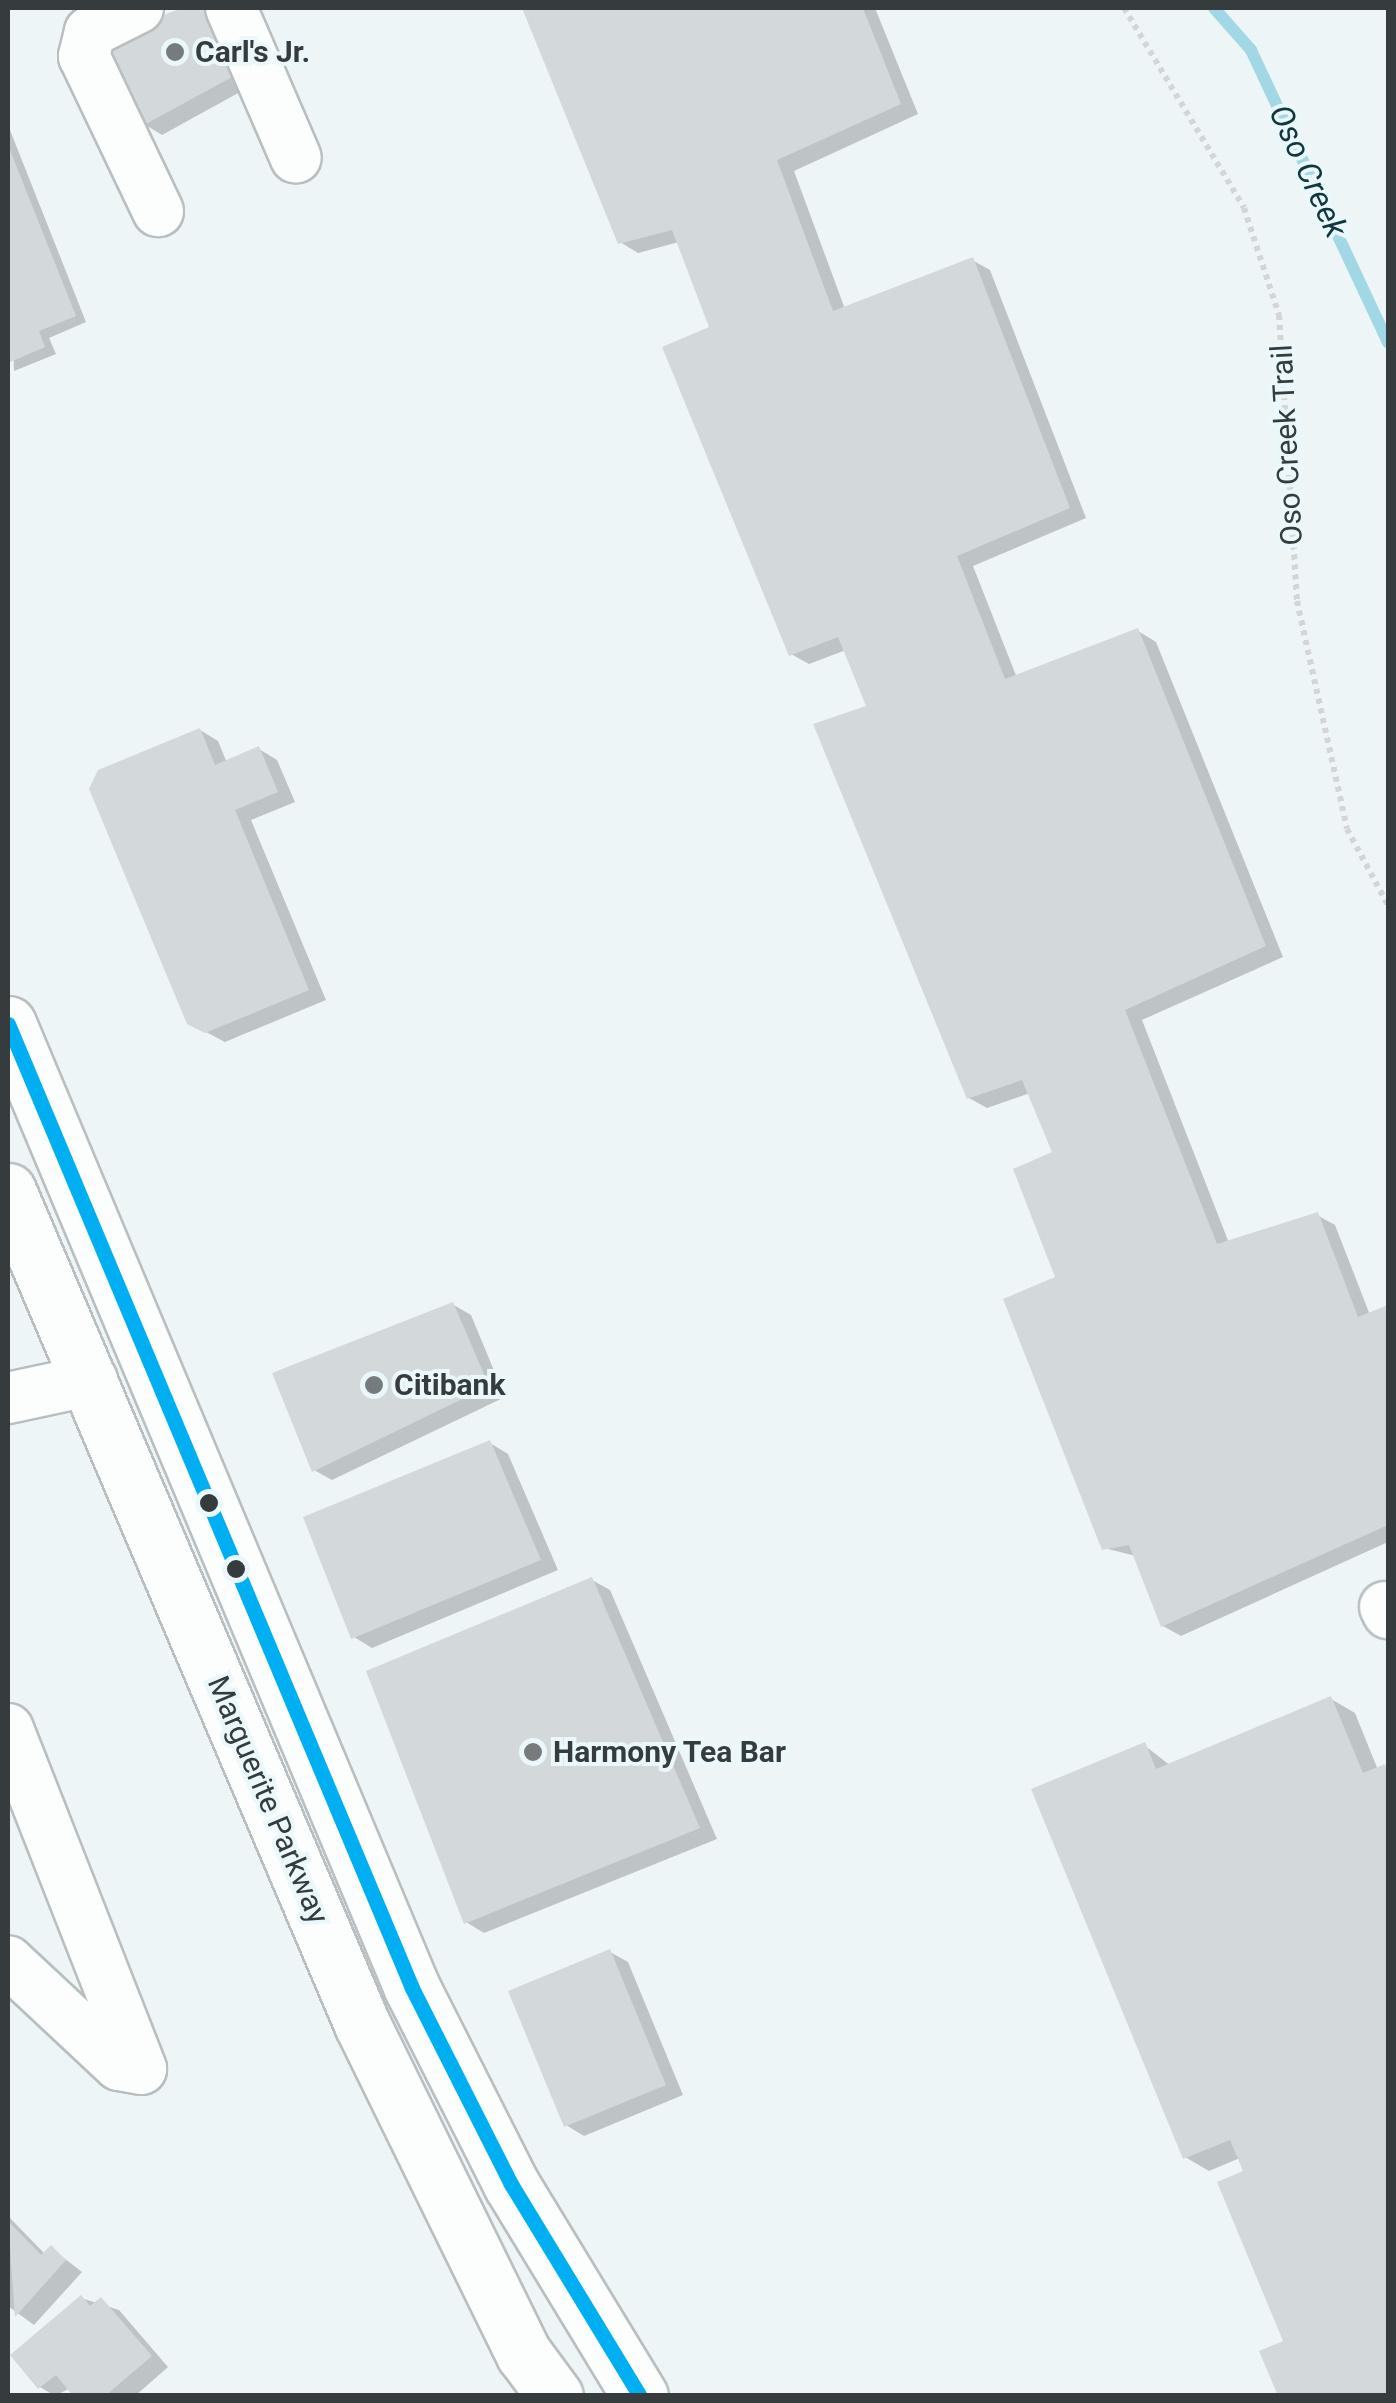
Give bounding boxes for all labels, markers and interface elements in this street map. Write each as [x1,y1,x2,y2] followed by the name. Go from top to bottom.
[195,34,310,70] place label: Carl's Jr.
[164,41,186,63] marker: Carl's Jr.
[1261,99,1355,243] water label: Oso Creek
[1264,343,1310,547] street label: Oso Creek Trail
[394,1367,505,1403] place label: Citibank
[363,1374,385,1396] marker: Citibank
[199,1493,219,1513] unlabelled marker
[226,1559,246,1579] unlabelled marker
[200,1671,336,1929] street label: Marguerite Parkway
[553,1734,787,1770] place label: Harmony Tea Bar
[522,1741,544,1763] marker: Harmony Tea Bar

